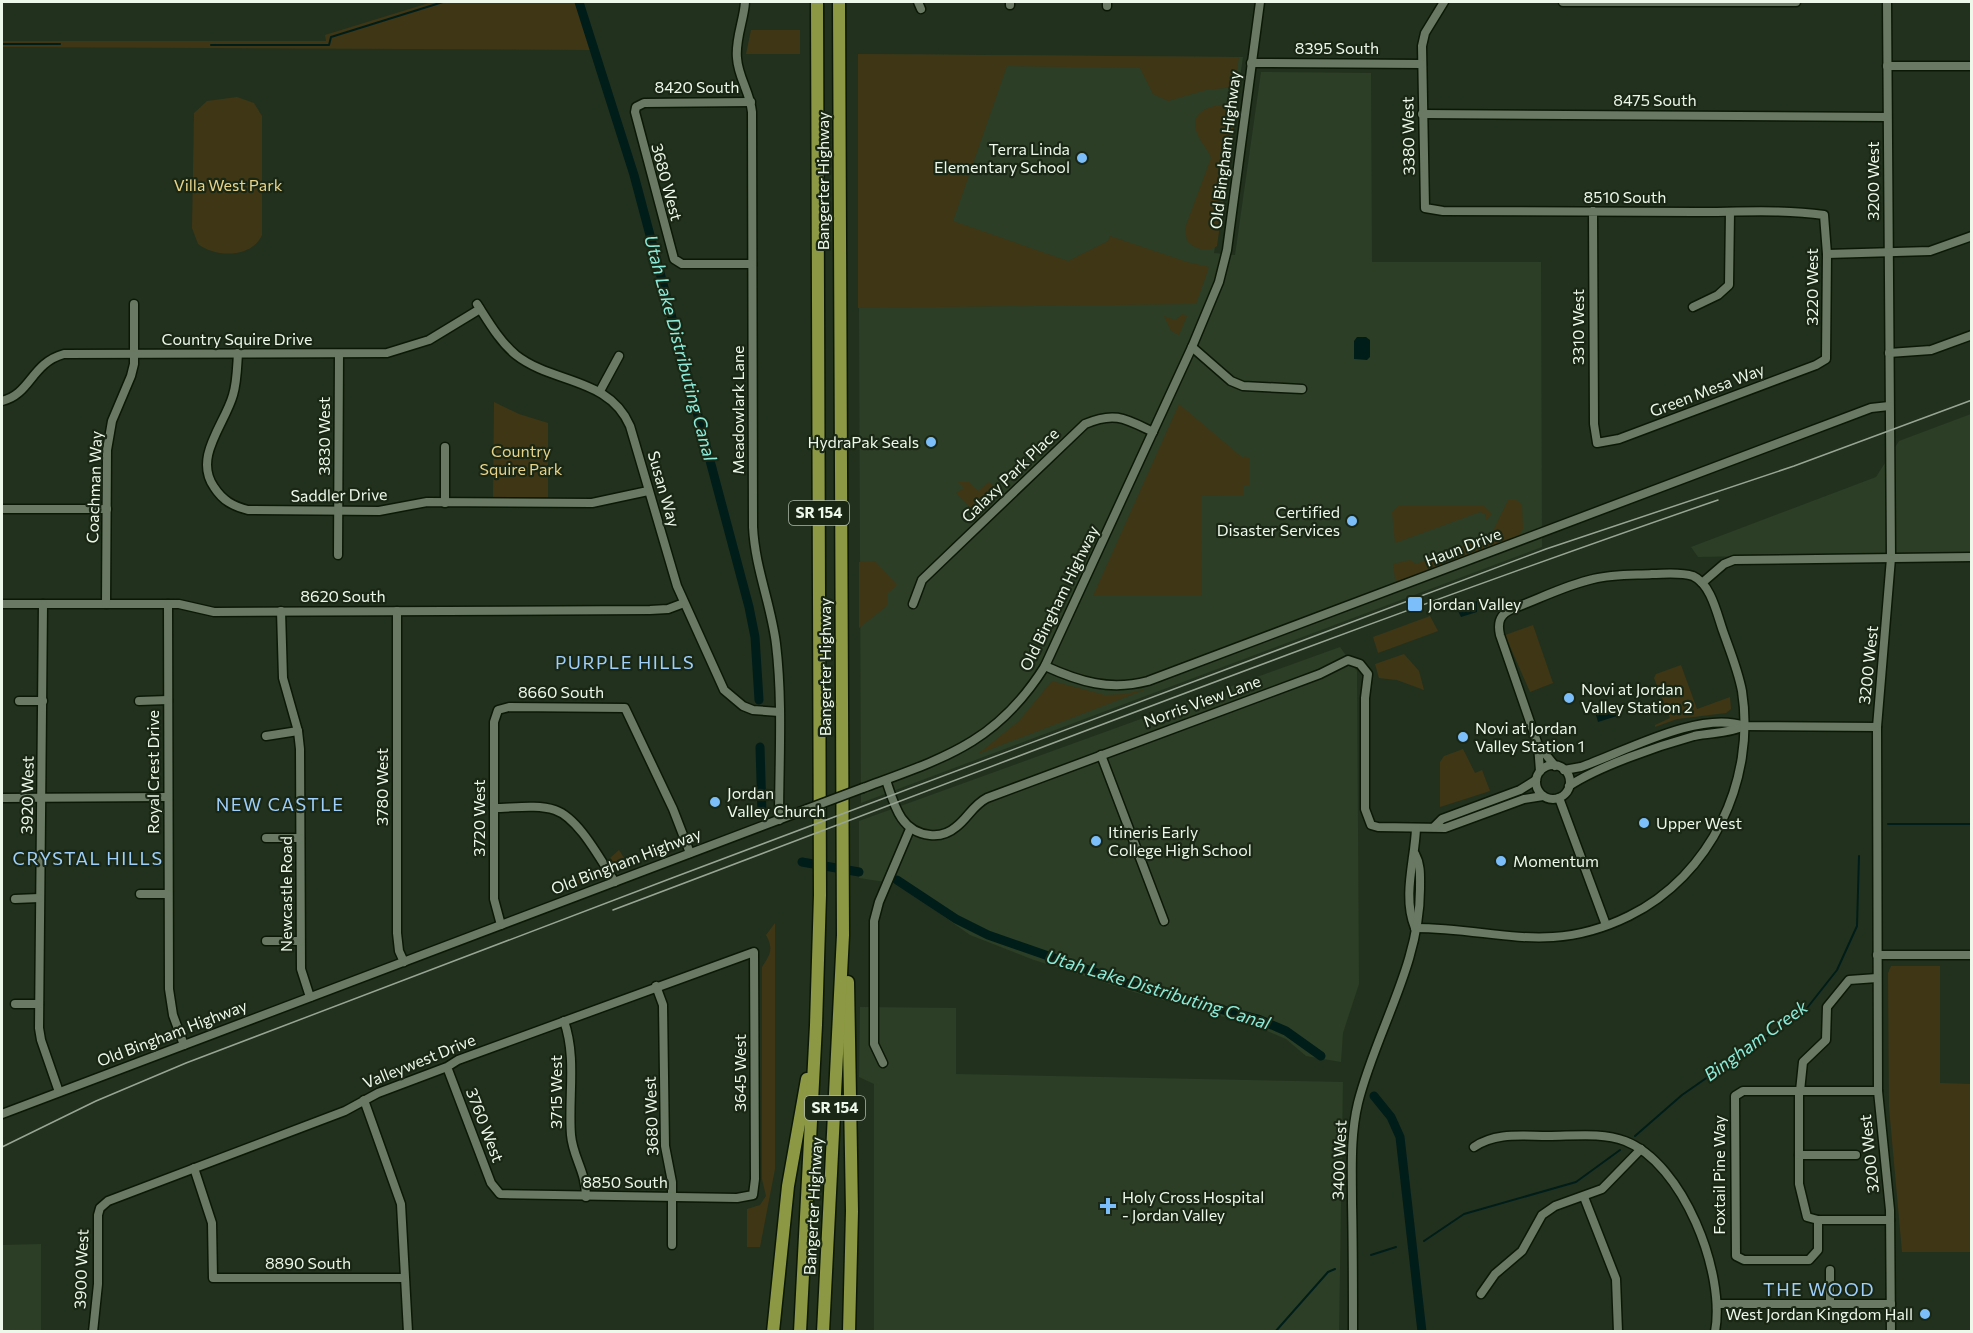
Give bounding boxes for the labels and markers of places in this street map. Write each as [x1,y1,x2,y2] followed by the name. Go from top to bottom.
[934,139,1070,176] place label: Terra Linda Elementary School
[1075,151,1089,165] marker: Terra Linda Elementary School
[807,432,919,451] place label: HydraPak Seals
[924,435,938,449] marker: HydraPak Seals
[1217,502,1340,539] place label: Certified Disaster Services
[1345,514,1359,528] marker: Certified Disaster Services
[1428,594,1521,613] place label: Jordan Valley
[1406,595,1424,613] marker: Jordan Valley
[1581,679,1693,716] place label: Novi at Jordan Valley Station 2
[1562,691,1576,705] marker: Novi at Jordan Valley Station 2
[1475,718,1585,755] place label: Novi at Jordan Valley Station 1
[1456,730,1470,744] marker: Novi at Jordan Valley Station 1
[727,783,825,820] place label: Jordan Valley Church
[708,795,722,809] marker: Jordan Valley Church
[1656,813,1742,832] place label: Upper West
[1637,816,1651,830] marker: Upper West
[1108,822,1252,859] place label: Itineris Early College High School
[1089,834,1103,848] marker: Itineris Early College High School
[1513,851,1599,870] place label: Momentum
[1494,854,1508,868] marker: Momentum
[1122,1187,1264,1224] place label: Holy Cross Hospital - Jordan Valley
[1099,1197,1117,1215] marker: Holy Cross Hospital - Jordan Valley
[1725,1304,1913,1323] place label: West Jordan Kingdom Hall
[1918,1307,1932,1321] marker: West Jordan Kingdom Hall

